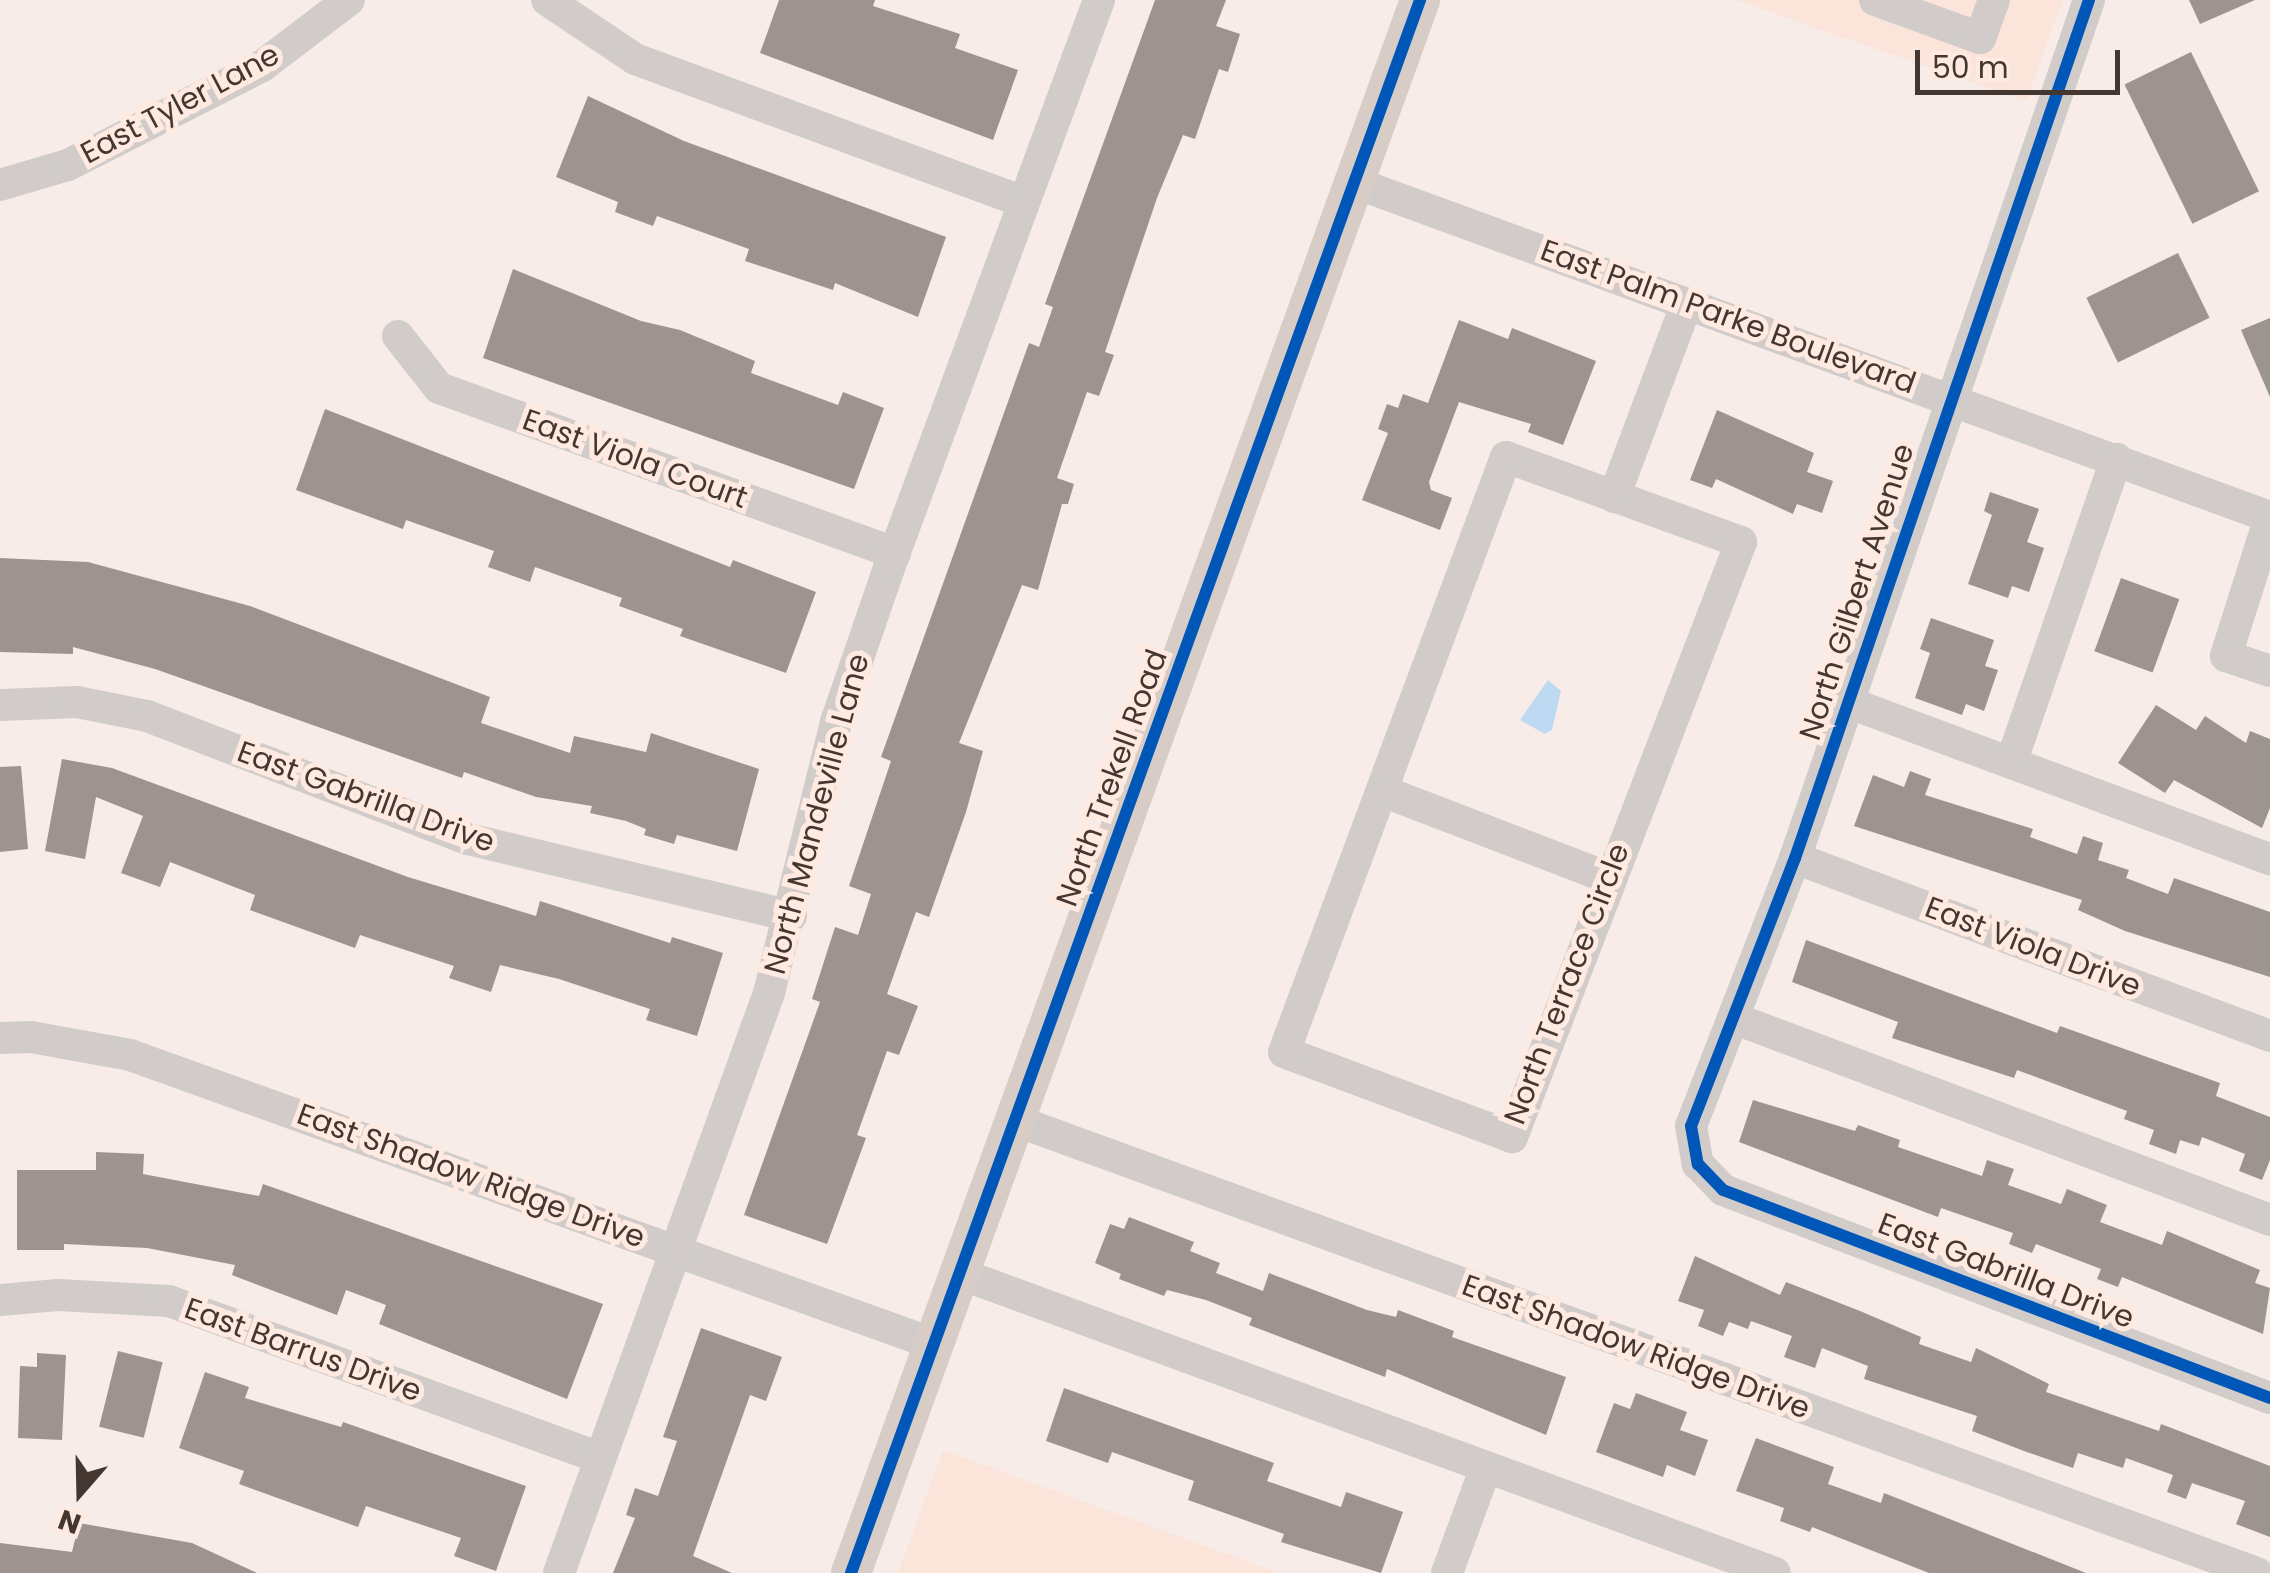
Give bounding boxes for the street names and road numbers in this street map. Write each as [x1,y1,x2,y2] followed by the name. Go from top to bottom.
[75,37,285,171] street label: East Tyler Lane
[1536,232,1920,402] street label: East Palm Parke Boulevard
[518,402,752,516] street label: East Viola Court
[1792,439,1922,745] street label: North Gilbert Avenue
[1049,645,1175,911] street label: North Trekell Road
[757,650,877,978] street label: North Mandeville Lane
[233,734,499,860] street label: East Gabrilla Drive
[1497,839,1637,1129] street label: North Terrace Circle
[1920,889,2146,1005] street label: East Viola Drive
[292,1096,650,1256] street label: East Shadow Ridge Drive
[1873,1206,2139,1336] street label: East Gabrilla Drive
[1457,1267,1815,1427] street label: East Shadow Ridge Drive
[180,1290,426,1410] street label: East Barrus Drive

